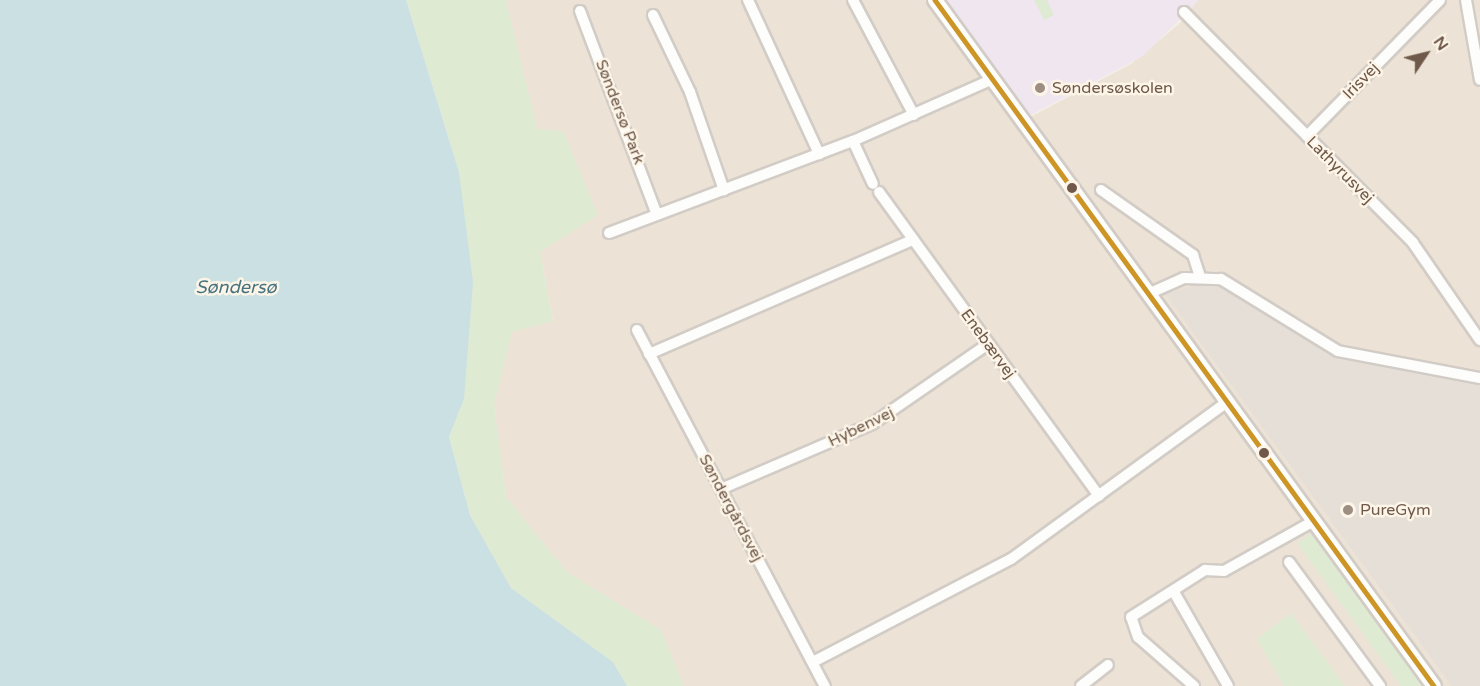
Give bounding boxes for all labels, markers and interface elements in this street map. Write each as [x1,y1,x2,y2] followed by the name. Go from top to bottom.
[1396,24,1456,84] north arrow
[1429,33,1453,55] text: N
[591,57,649,167] street label: Søndersø Park
[1339,59,1383,103] street label: Irisvej
[1052,78,1173,98] place label: Søndersøskolen
[1033,81,1047,95] marker: Søndersøskolen
[1302,132,1378,208] street label: Lathyrusvej
[1066,182,1078,194] unlabelled marker
[195,276,277,298] water label: Søndersø
[956,306,1020,382] street label: Enebærvej
[825,403,897,451] street label: Hybenvej
[1258,447,1270,459] unlabelled marker
[695,451,767,565] street label: Søndergårdsvej
[1360,500,1431,520] place label: PureGym
[1341,503,1355,517] marker: PureGym

